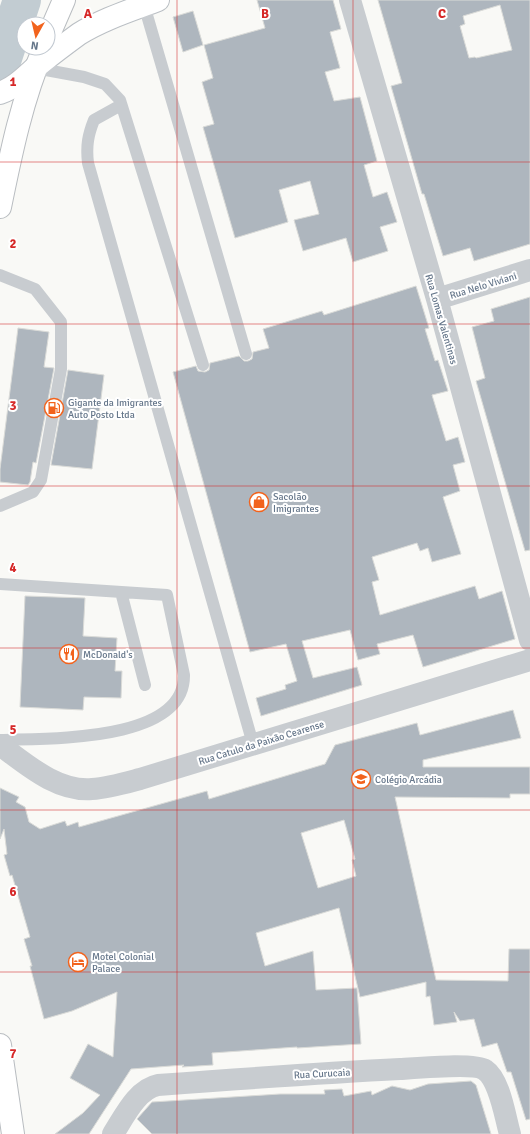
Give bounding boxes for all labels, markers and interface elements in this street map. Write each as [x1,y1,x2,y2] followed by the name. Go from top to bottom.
[84,6,93,22] text: A
[261,6,269,22] text: B
[438,6,446,22] text: C
[16,16,56,56] north arrow
[30,38,39,52] text: N
[9,74,17,90] text: 1
[9,236,17,252] text: 2
[448,270,518,302] street label: Rua Nelo Viviani
[422,273,460,366] street label: Rua Lomas Valentinas
[43,397,65,419] fuel station icon: Gigante da Imigrantes Auto Posto Ltda
[68,397,163,421] place label: Gigante da Imigrantes Auto Posto Ltda
[9,398,17,414] text: 3
[248,491,270,513] shop icon: Sacolão Imigrantes
[273,491,319,515] place label: Sacolão Imigrantes
[9,560,17,576] text: 4
[58,643,80,665] restaurant icon: McDonald's
[83,649,133,661] place label: McDonald's
[197,718,326,768] street label: Rua Catulo da Paixão Cearense
[9,722,17,738] text: 5
[350,768,372,790] school or university icon: Colégio Arcádia
[375,774,442,786] place label: Colégio Arcádia
[9,884,17,900] text: 6
[67,951,89,973] hotel icon: Motel Colonial Palace
[92,951,154,975] place label: Motel Colonial Palace
[9,1046,17,1062] text: 7
[293,1067,351,1081] street label: Rua Curucaia

